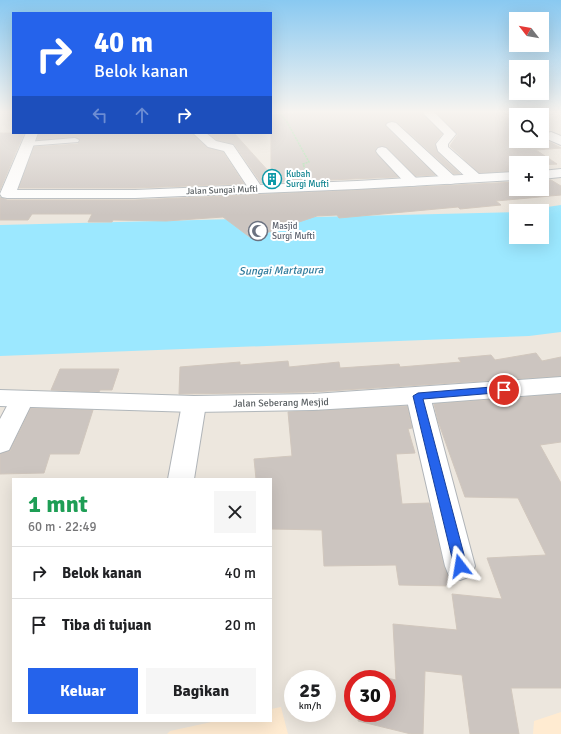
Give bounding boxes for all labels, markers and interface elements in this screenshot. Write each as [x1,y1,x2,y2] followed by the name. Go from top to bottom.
[509,12,549,52] north arrow
[509,12,549,244] map controls
[94,26,153,60] text: 40 m
[28,28,80,80] icon: right
[94,60,188,82] text: Belok kanan
[509,60,549,100] button: sound
[89,104,111,126] icon: left
[131,104,153,126] icon: ahead
[173,104,195,126] icon: right
[509,108,549,148] button: search
[509,156,549,196] button: +
[261,168,283,190] building icon: Kubah Surgi Mufti
[286,169,329,190] place label: Kubah Surgi Mufti
[186,184,258,197] street label: Jalan Sungai Mufti
[509,204,549,244] button: −
[247,220,269,242] mosque icon: Masjid Surgi Mufti
[272,221,315,242] place label: Masjid Surgi Mufti
[239,263,324,278] water label: Sungai Martapura
[487,373,521,407] pin
[493,379,515,401] icon: arrive
[233,396,329,410] street label: Jalan Seberang Mesjid
[28,489,88,519] text: 1 mnt
[214,491,256,533] button: close
[28,519,97,535] text: 60 m · 22:49
[439,545,481,587] position arrow
[28,562,50,584] icon: right
[62,564,142,582] text: Belok kanan
[225,564,256,582] text: 40 m
[28,614,50,636] icon: arrive
[62,616,152,634] text: Tiba di tujuan
[225,616,256,634] text: 20 m
[28,668,138,714] button: Keluar
[146,668,256,714] button: Bagikan
[344,670,396,722] speed limit sign: 30
[299,678,321,703] text: 25
[299,700,321,712] text: km/h

